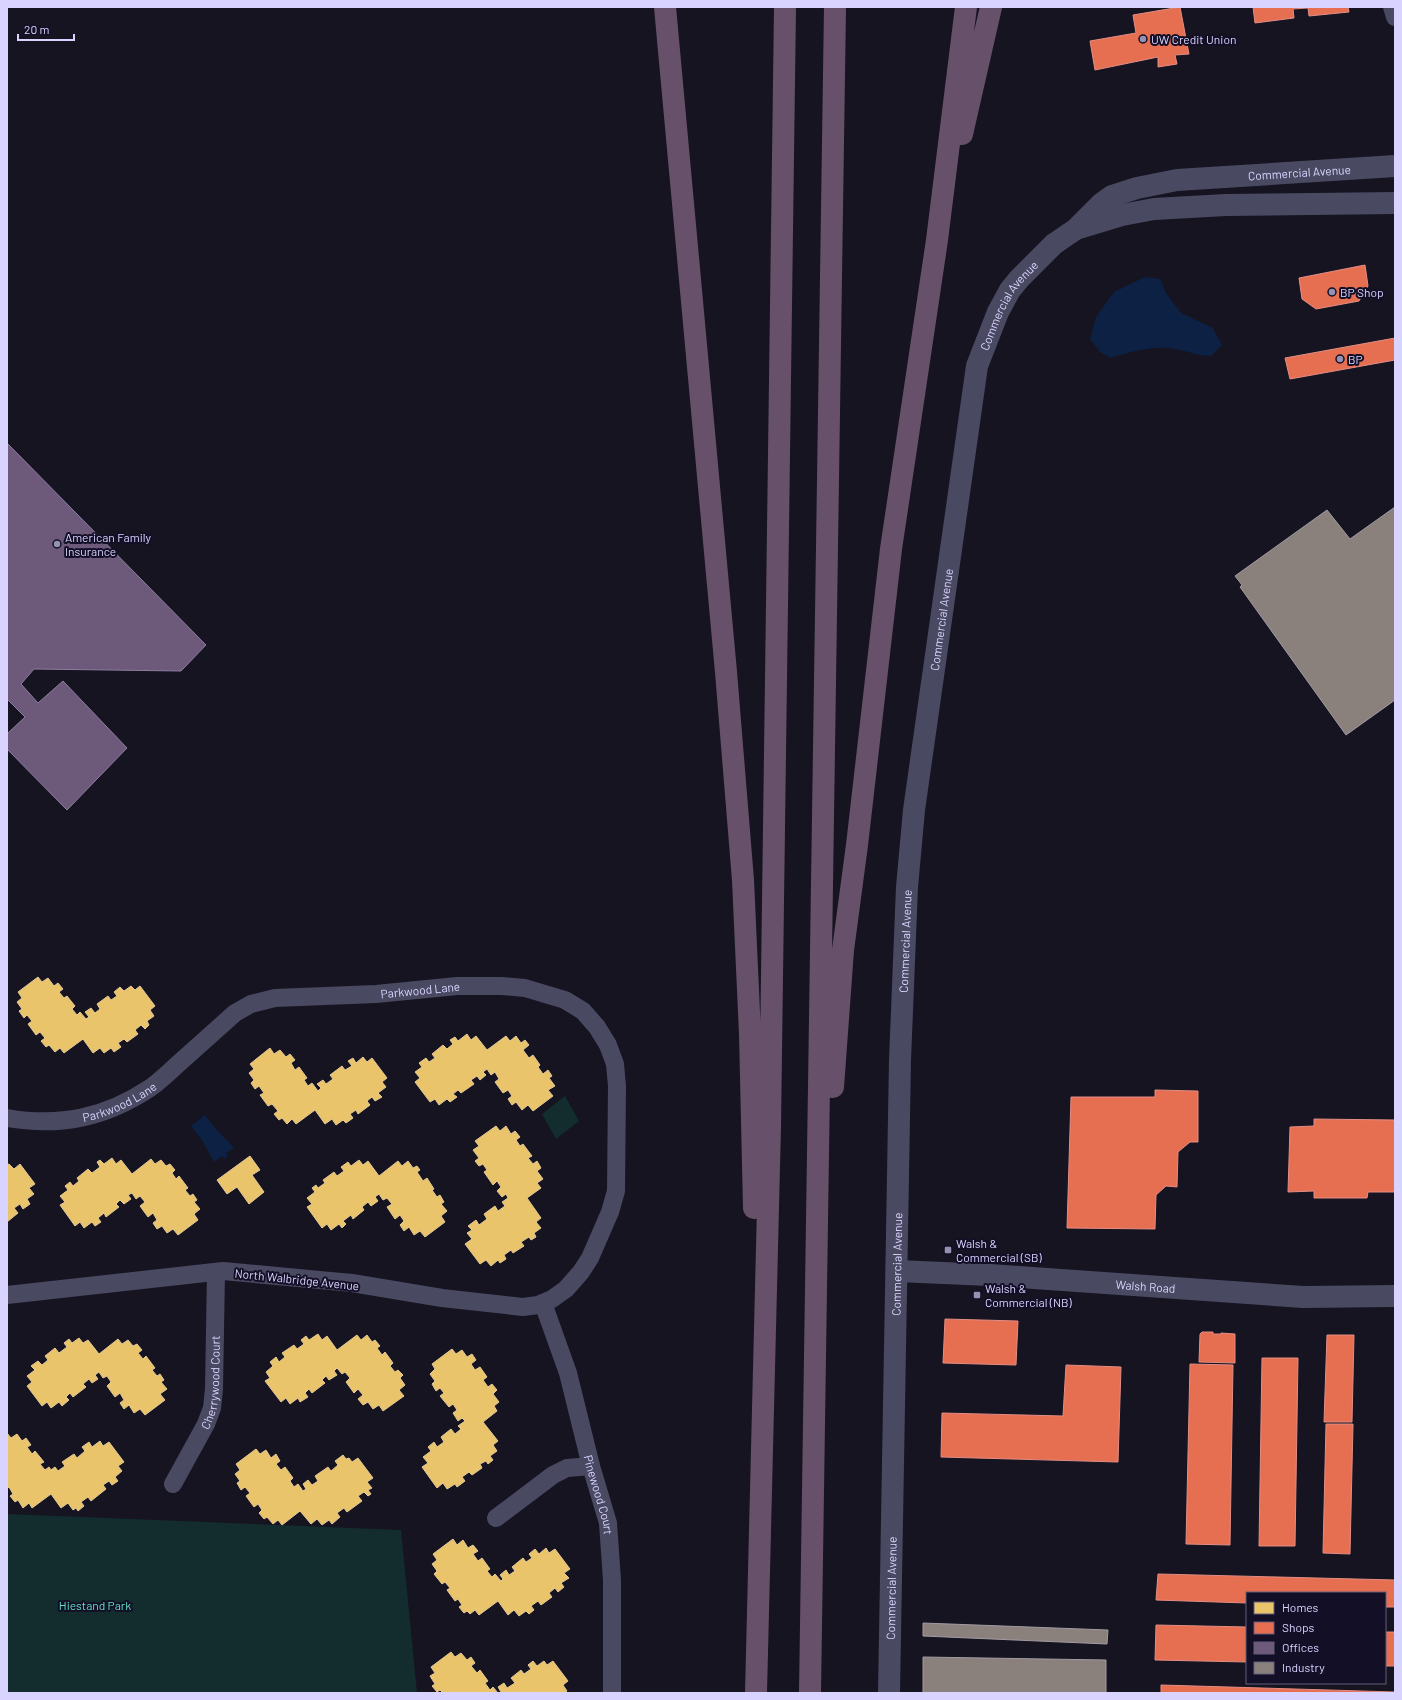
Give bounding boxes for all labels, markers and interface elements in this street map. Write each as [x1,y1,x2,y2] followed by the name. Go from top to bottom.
[18,16,74,42] scale bar
[24,22,50,36] text: 20 m
[1151,32,1236,46] place label: UW Credit Union
[1138,34,1148,44] marker: UW Credit Union
[1248,162,1351,182] street label: Commercial Avenue
[977,258,1040,352] street label: Commercial Avenue
[1340,285,1384,299] place label: BP Shop
[1327,287,1337,297] marker: BP Shop
[1348,352,1363,366] place label: BP
[1335,354,1345,364] marker: BP
[65,530,151,558] place label: American Family Insurance
[52,539,62,549] marker: American Family Insurance
[927,567,955,671] street label: Commercial Avenue
[896,889,914,993] street label: Commercial Avenue
[380,979,461,1001] street label: Parkwood Lane
[81,1079,159,1124] street label: Parkwood Lane
[889,1212,904,1316] street label: Commercial Avenue
[956,1236,1043,1264] place label: Walsh & Commercial (SB)
[943,1245,953,1255] marker: Walsh & Commercial (SB)
[234,1265,360,1293] street label: North Walbridge Avenue
[1115,1277,1176,1295] street label: Walsh Road
[985,1281,1072,1309] place label: Walsh & Commercial (NB)
[972,1290,982,1300] marker: Walsh & Commercial (NB)
[198,1335,222,1431] street label: Cherrywood Court
[581,1453,616,1535] street label: Pinewood Court
[883,1536,899,1640] street label: Commercial Avenue
[1246,1592,1386,1684] legend
[59,1598,131,1612] park label: Hiestand Park
[1282,1600,1319,1614] text: Homes
[1282,1620,1315,1634] text: Shops
[1282,1640,1319,1654] text: Offices
[1282,1660,1325,1674] text: Industry

